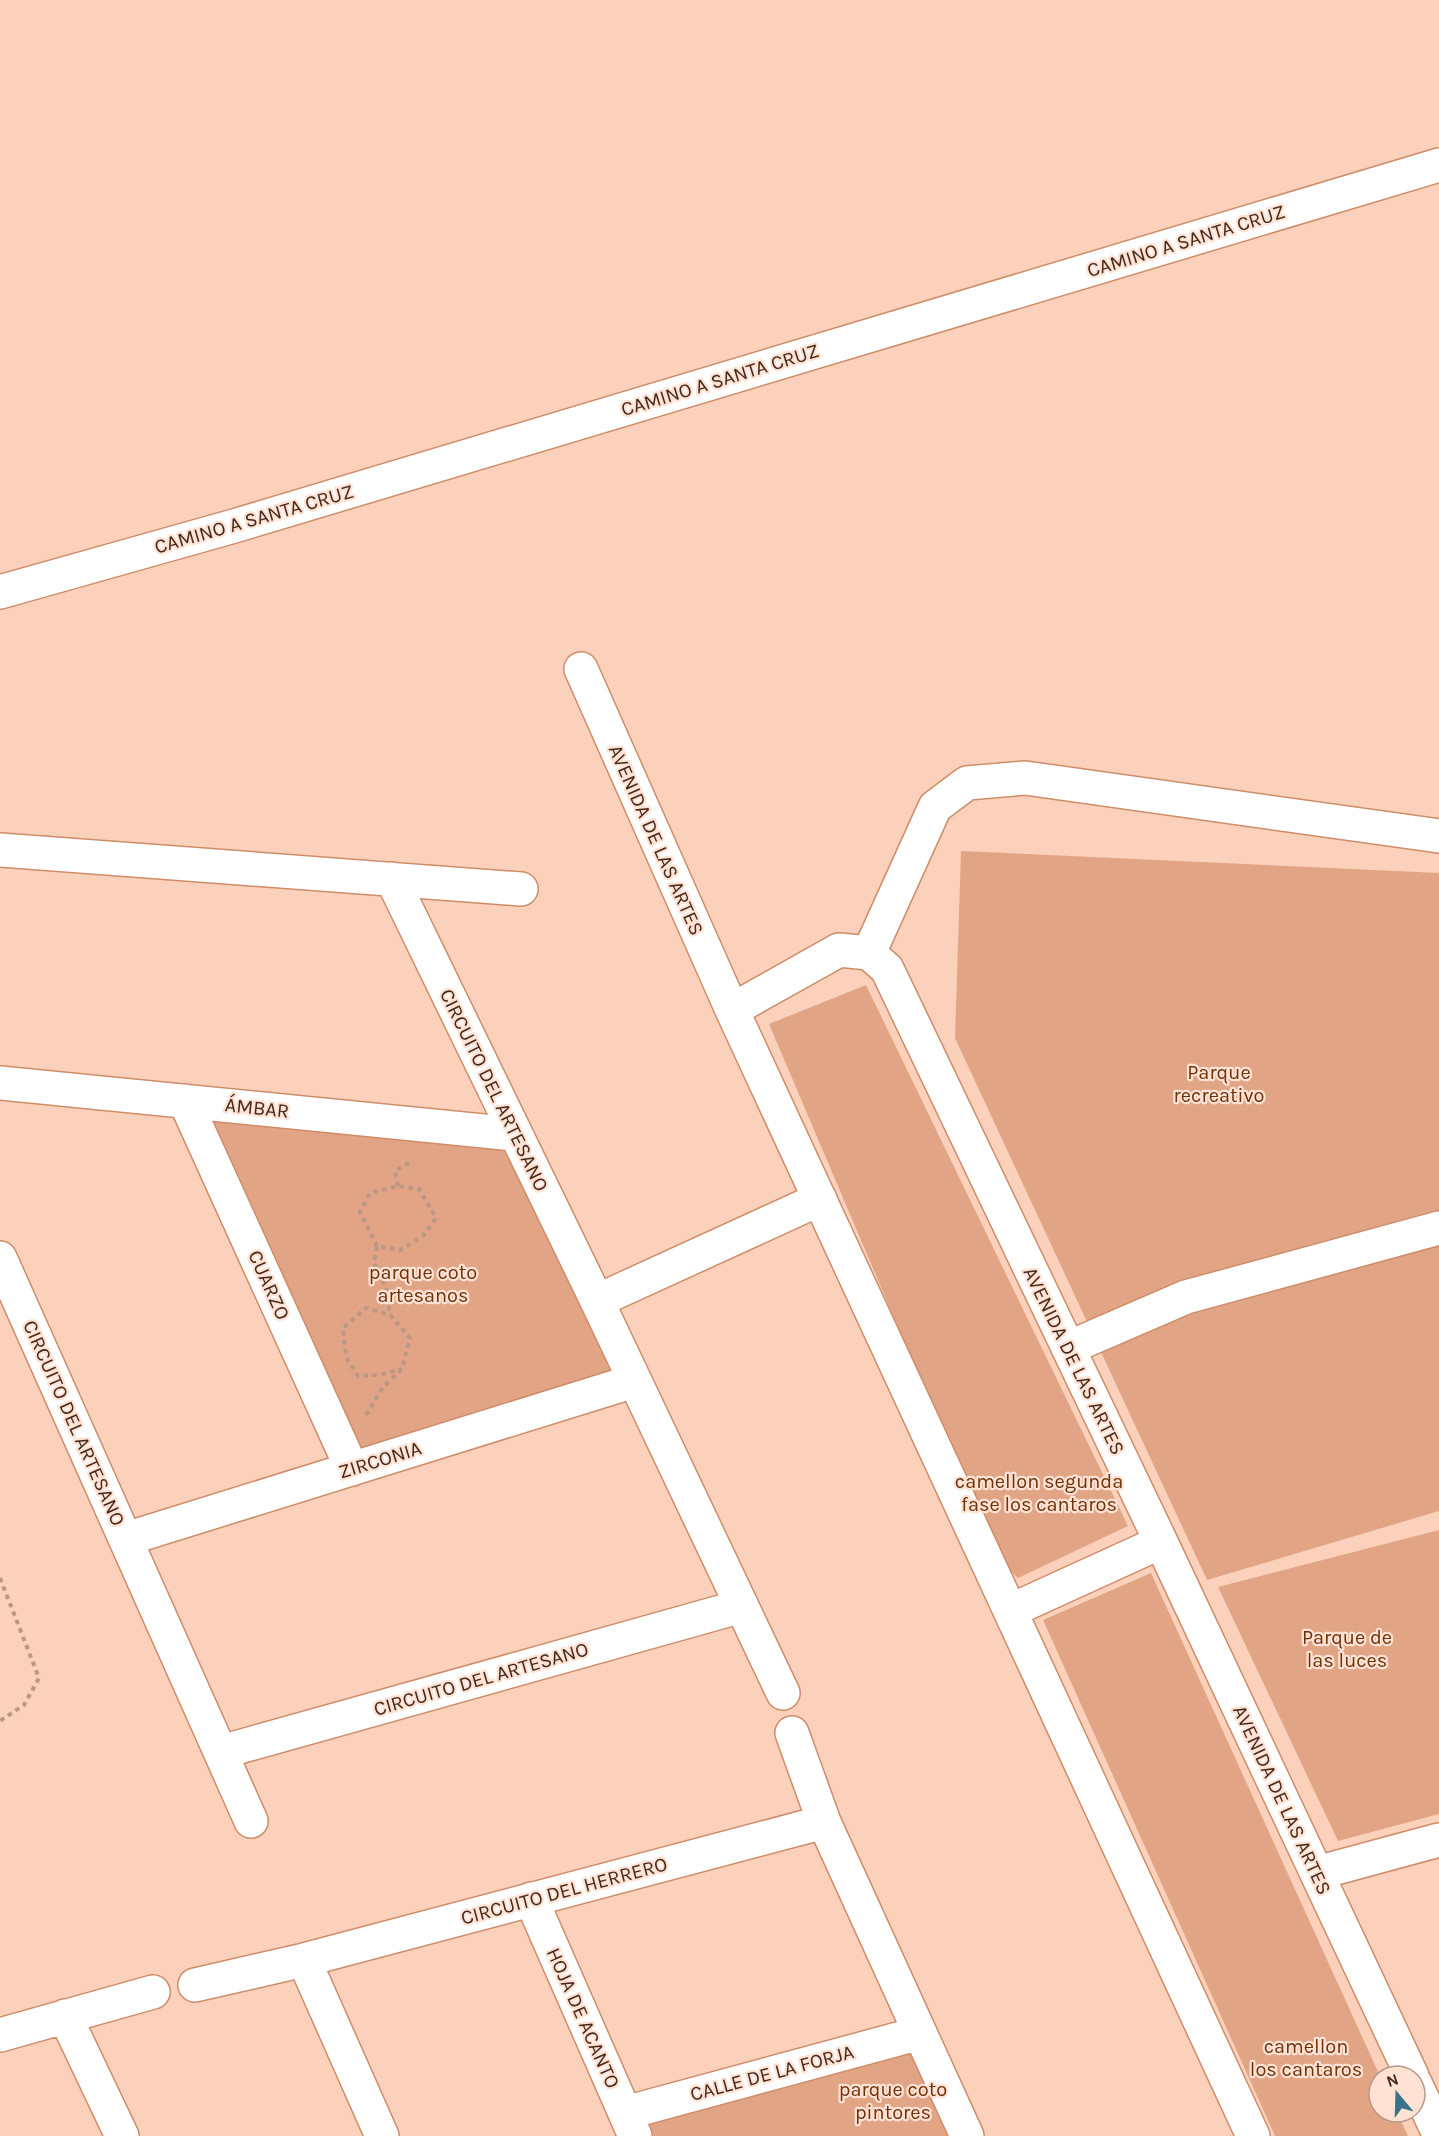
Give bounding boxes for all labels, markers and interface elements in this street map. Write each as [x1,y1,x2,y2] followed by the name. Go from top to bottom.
[1084,200,1288,282] street label: CAMINO A SANTA CRUZ
[618,339,822,421] street label: CAMINO A SANTA CRUZ
[152,480,356,558] street label: CAMINO A SANTA CRUZ
[604,741,708,939] street label: AVENIDA DE LAS ARTES
[435,985,553,1195] street label: CIRCUITO DEL ARTESANO
[1174,1061,1264,1107] park label: Parque recreativo
[224,1092,290,1123] street label: ÁMBAR
[243,1247,295,1323] street label: CUARZO
[369,1261,477,1307] park label: parque coto artesanos
[1018,1263,1130,1459] street label: AVENIDA DE LAS ARTES
[18,1317,130,1529] street label: CIRCUITO DEL ARTESANO
[336,1436,424,1484] street label: ZIRCONIA
[955,1470,1123,1516] park label: camellon segunda fase los cantaros
[1302,1626,1392,1672] park label: Parque de las luces
[371,1637,591,1721] street label: CIRCUITO DEL ARTESANO
[1228,1702,1336,1898] street label: AVENIDA DE LAS ARTES
[458,1852,670,1930] street label: CIRCUITO DEL HERRERO
[542,1944,624,2092] street label: HOJA DE ACANTO
[1250,2035,1362,2081] park label: camellon los cantaros
[688,2040,856,2106] street label: CALLE DE LA FORJA
[1367,2064,1427,2124] north arrow
[1384,2069,1401,2091] text: N
[839,2078,947,2124] park label: parque coto pintores

